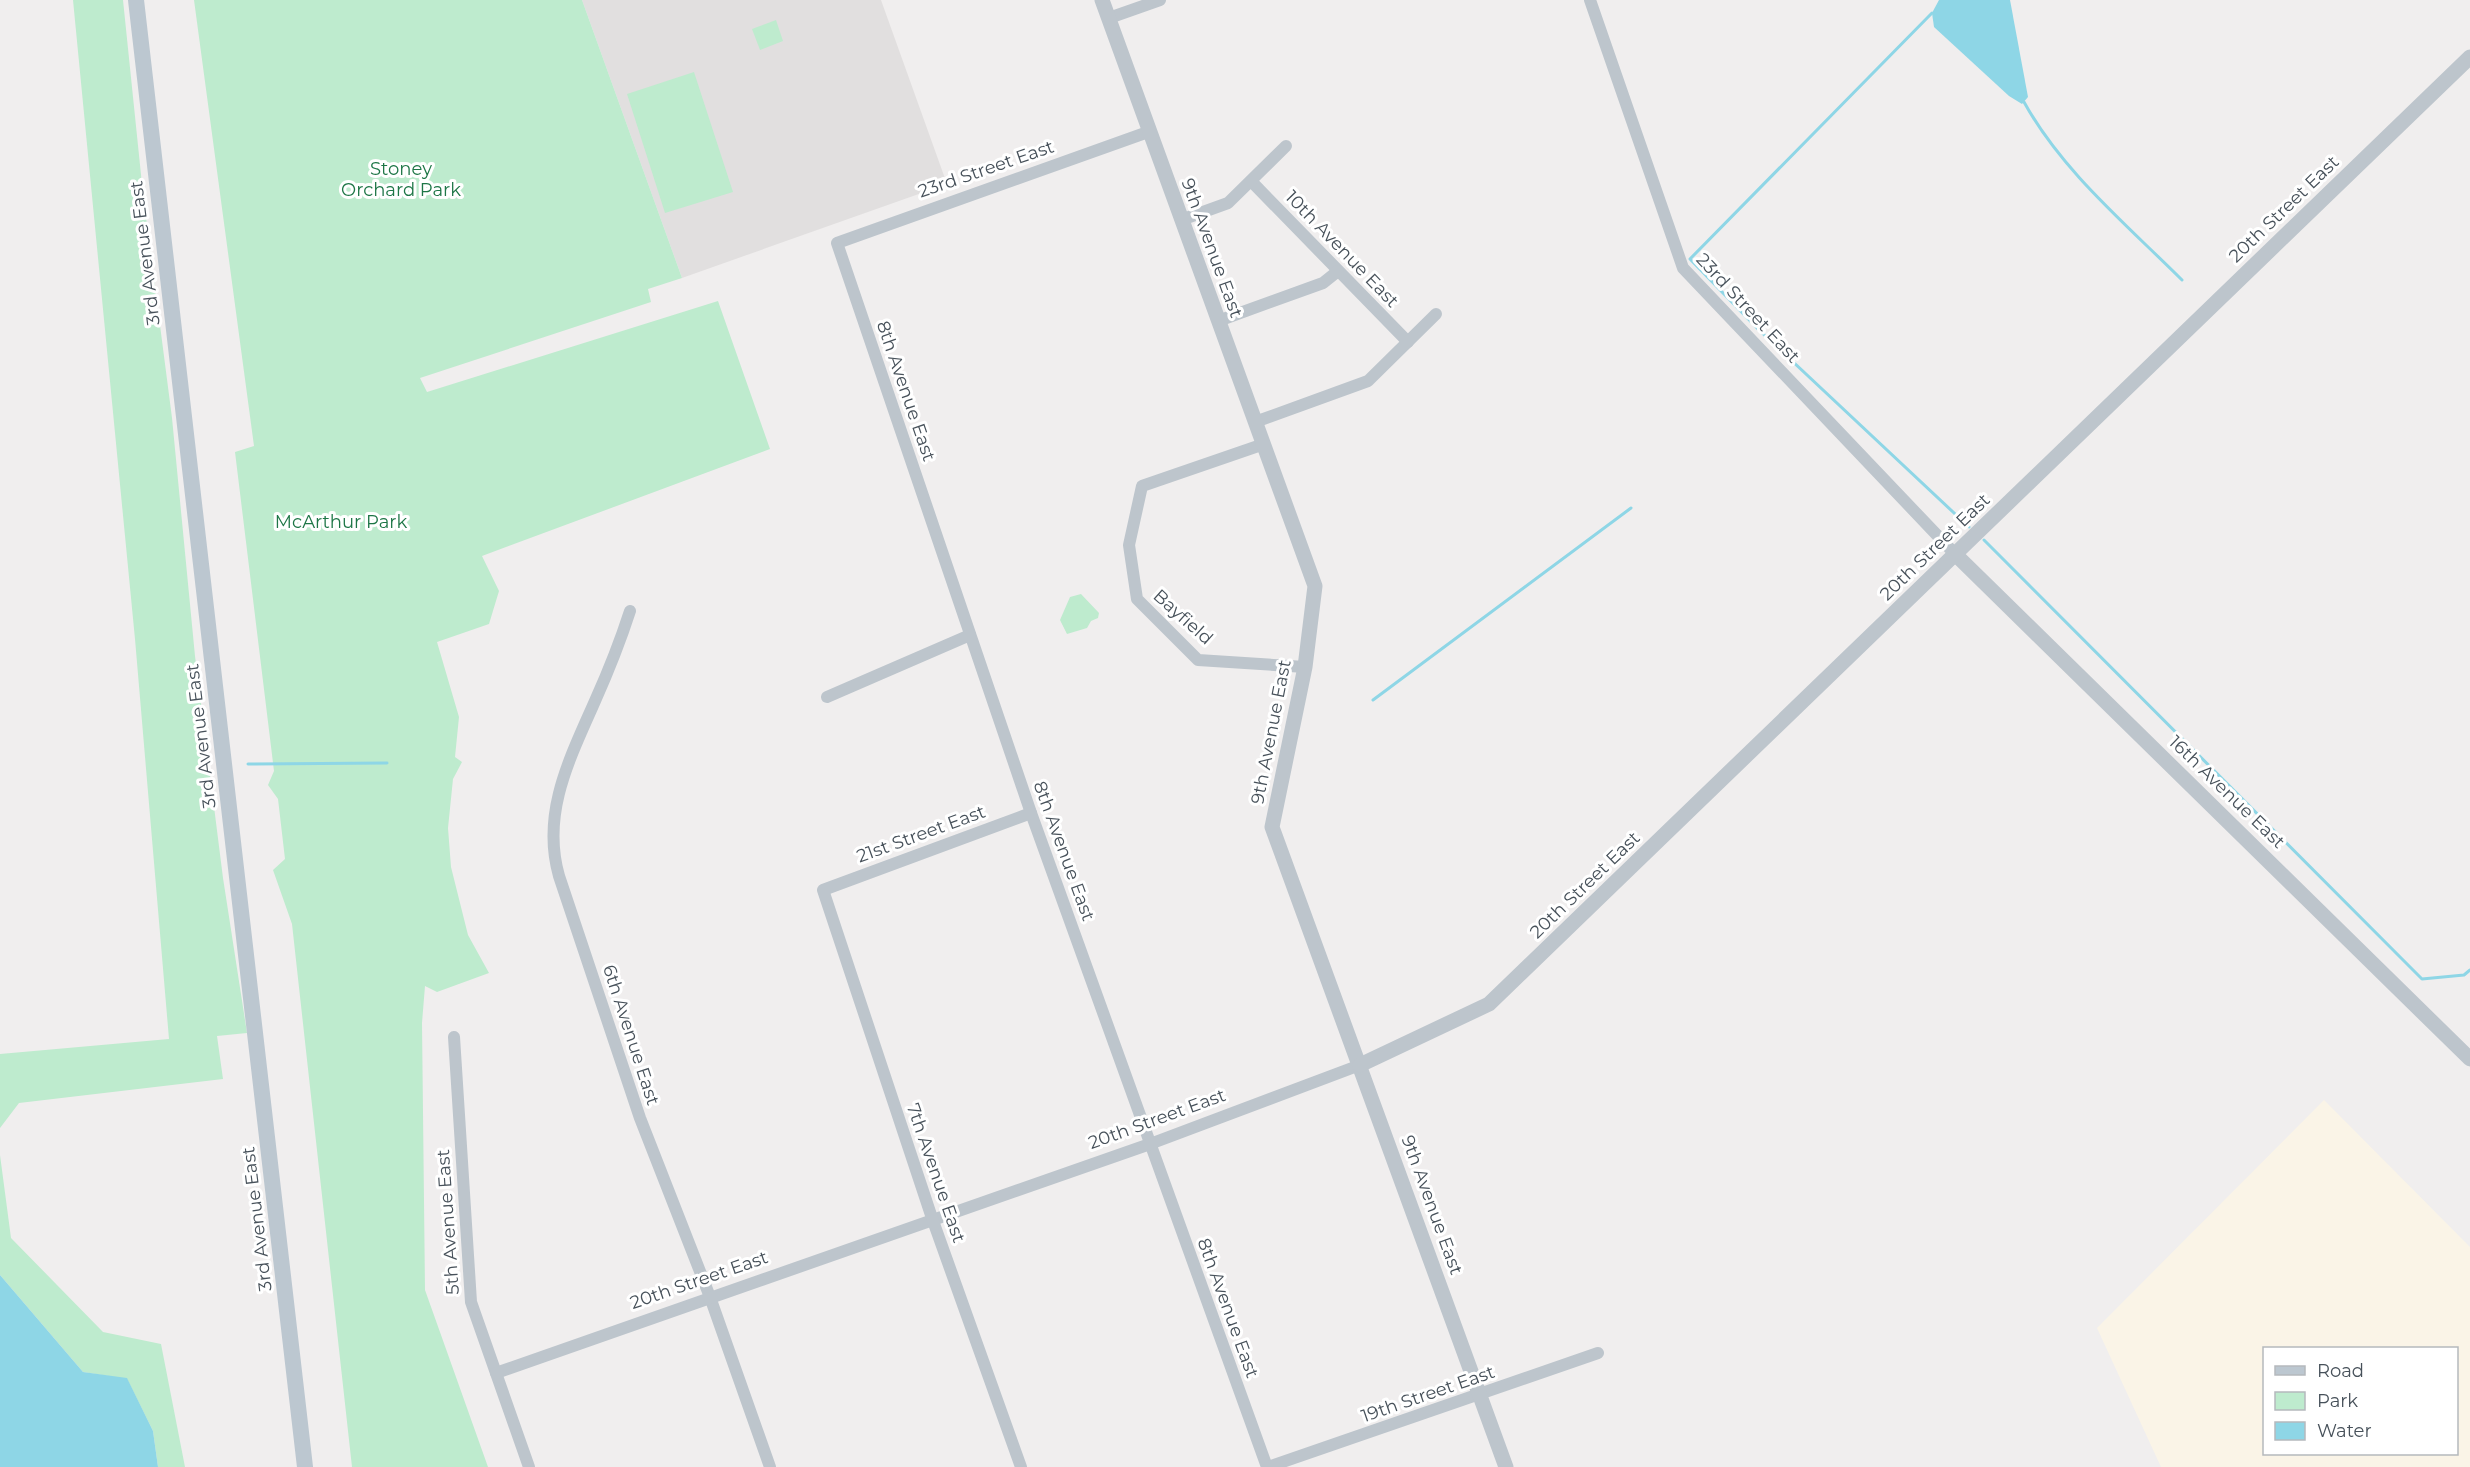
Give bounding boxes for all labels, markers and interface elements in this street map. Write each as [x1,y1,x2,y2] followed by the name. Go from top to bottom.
[915,135,1057,203] street label: 23rd Street East
[2224,151,2344,267] street label: 20th Street East
[341,158,461,201] park label: Stoney Orchard Park
[1177,175,1247,321] street label: 9th Avenue East
[125,180,165,326] street label: 3rd Avenue East
[1281,186,1403,312] street label: 10th Avenue East
[1692,249,1804,367] street label: 23rd Street East
[872,318,940,464] street label: 8th Avenue East
[1875,489,1995,605] street label: 20th Street East
[275,511,407,533] park label: McArthur Park
[1149,585,1217,649] street label: Bayfield
[1246,658,1296,806] street label: 9th Avenue East
[181,663,221,809] street label: 3rd Avenue East
[2164,731,2290,853] street label: 16th Avenue East
[1029,778,1099,924] street label: 8th Avenue East
[854,801,988,867] street label: 21st Street East
[1525,827,1645,943] street label: 20th Street East
[598,962,664,1108] street label: 6th Avenue East
[1085,1084,1229,1154] street label: 20th Street East
[902,1100,970,1246] street label: 7th Avenue East
[1397,1132,1467,1278] street label: 9th Avenue East
[237,1146,277,1292] street label: 3rd Avenue East
[432,1149,464,1295] street label: 5th Avenue East
[1193,1235,1263,1381] street label: 8th Avenue East
[627,1246,771,1314] street label: 20th Street East
[2263,1347,2458,1455] legend
[2317,1360,2364,1382] text: Road
[1358,1361,1498,1427] street label: 19th Street East
[2317,1390,2358,1412] text: Park
[2317,1420,2372,1442] text: Water

